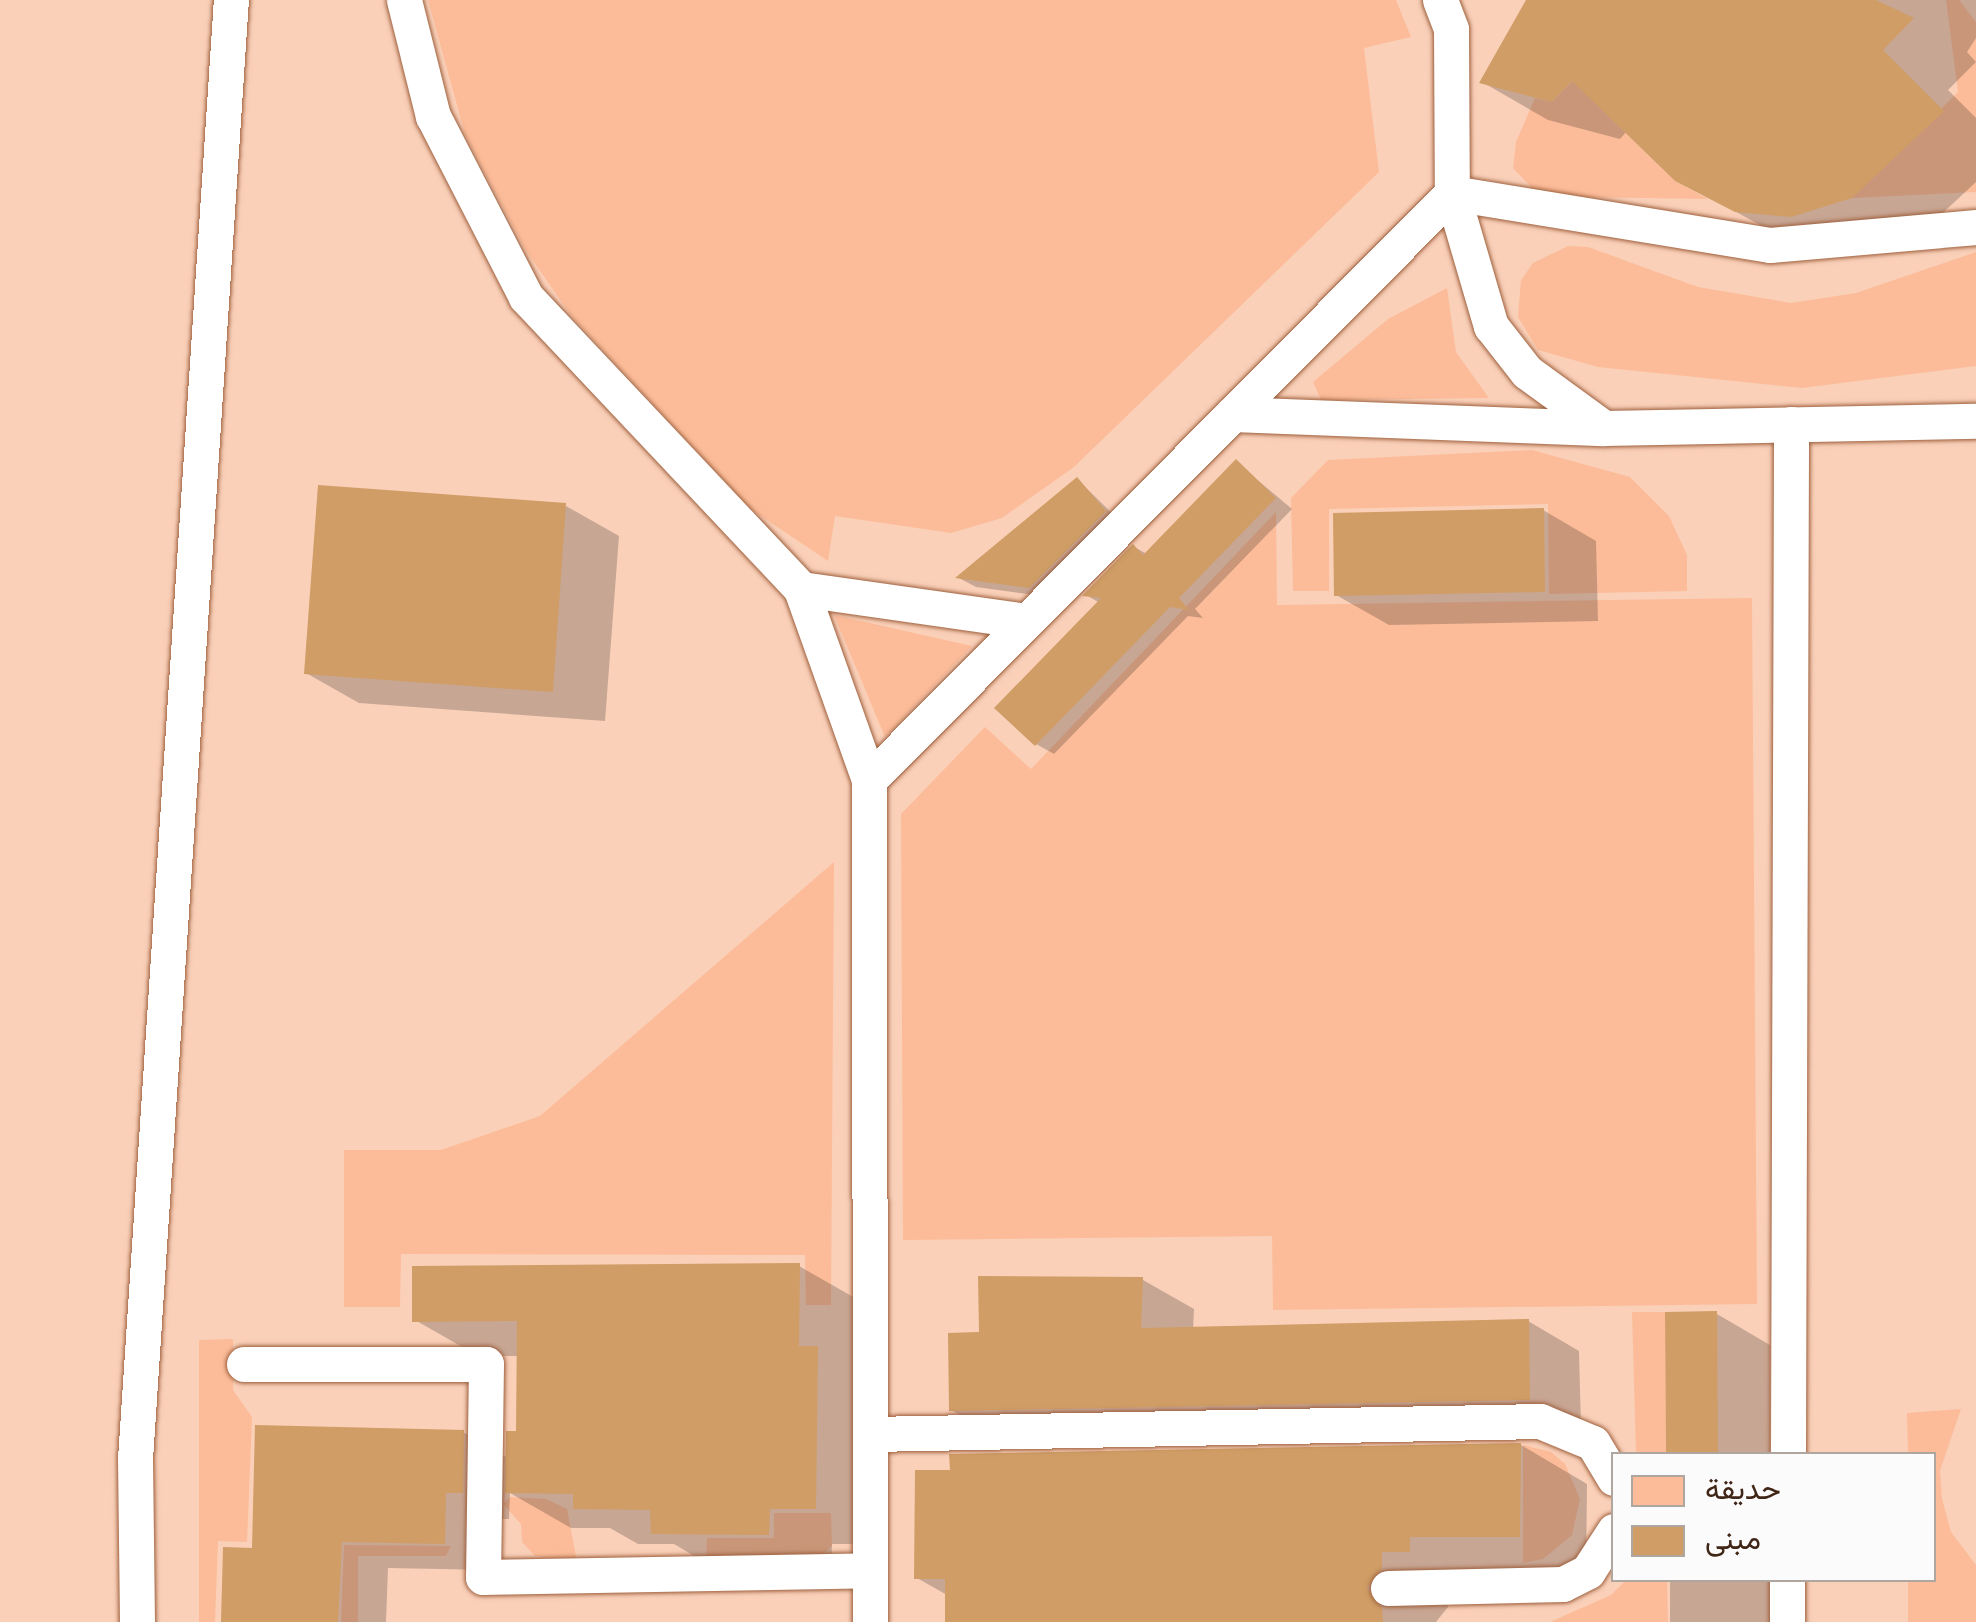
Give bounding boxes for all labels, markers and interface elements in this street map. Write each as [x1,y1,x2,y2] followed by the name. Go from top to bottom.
[1611,1452,1936,1582] legend
[1705,1471,1781,1506] text: حديقة
[1705,1521,1761,1556] text: مبنى

